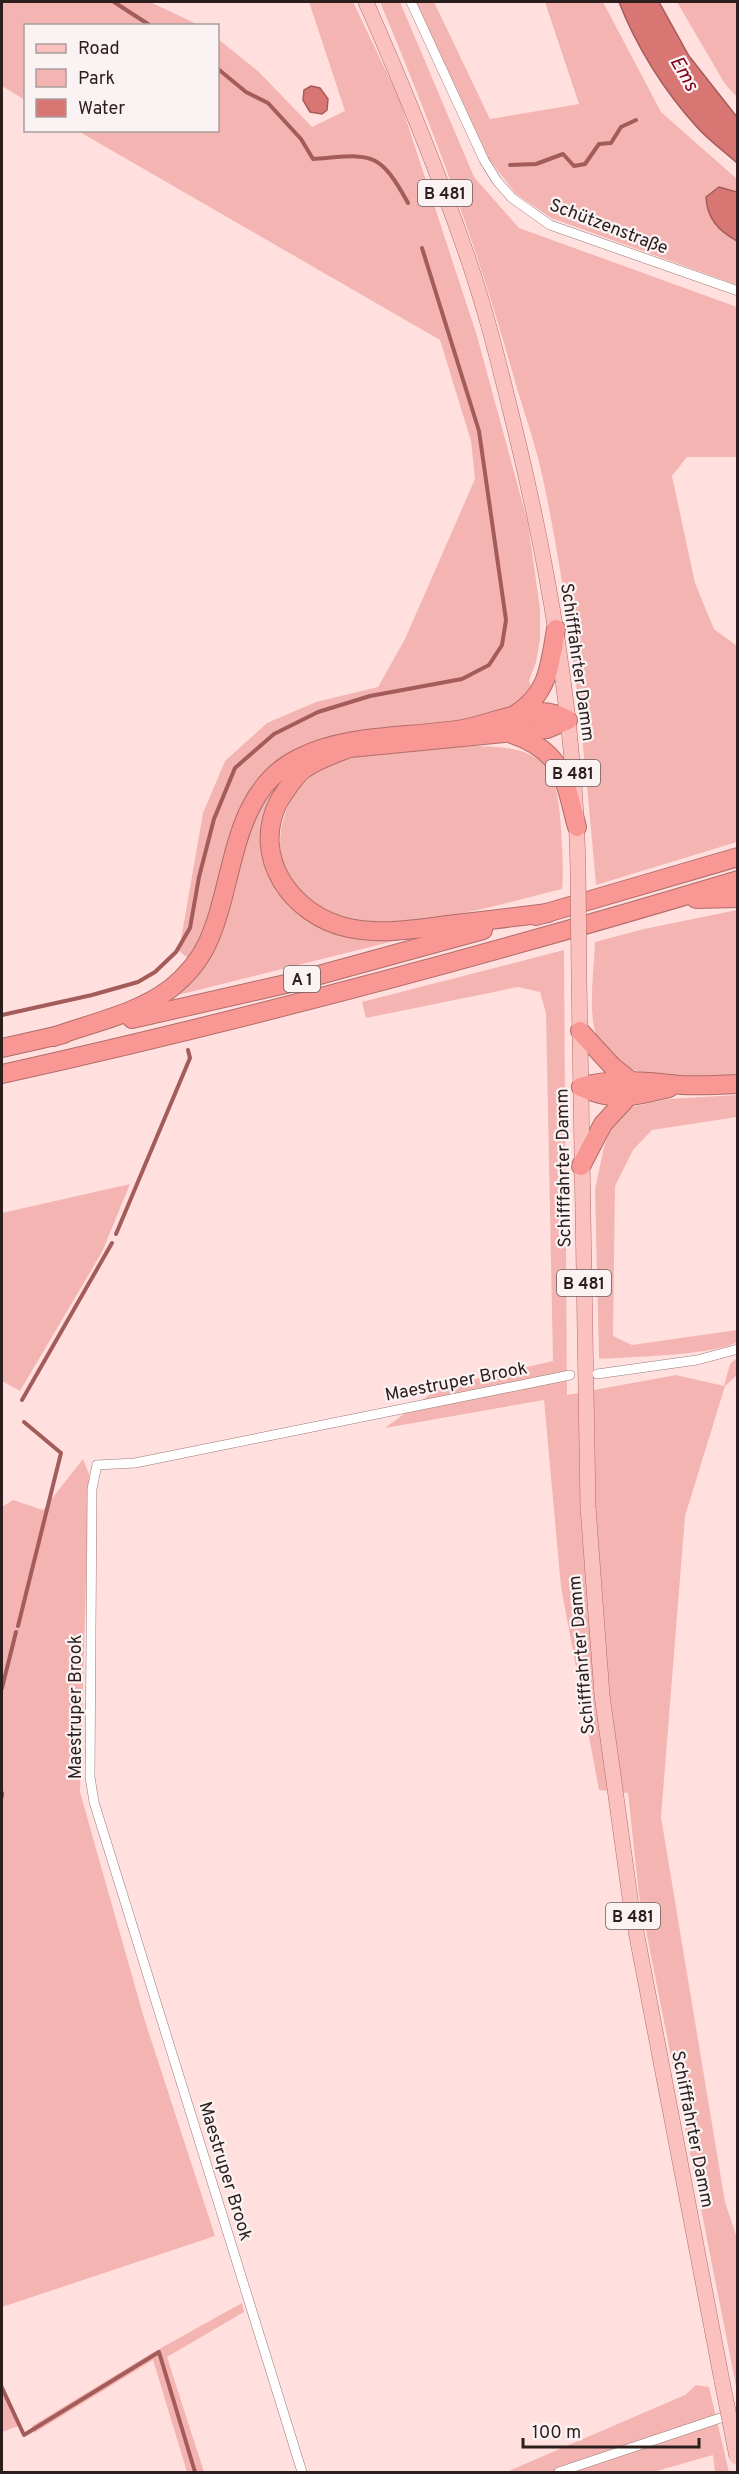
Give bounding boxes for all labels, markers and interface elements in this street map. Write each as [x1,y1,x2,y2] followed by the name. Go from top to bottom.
[24,24,219,132] legend
[78,38,120,61] text: Road
[663,52,704,97] water label: Ems
[78,68,115,91] text: Park
[78,98,125,121] text: Water
[418,180,472,206] road number: B 481
[546,194,671,261] street label: Schützenstraße
[554,582,599,743] street label: Schifffahrter Damm
[546,760,600,786] road number: B 481
[284,966,320,992] road number: A 1
[552,1088,577,1248] street label: Schifffahrter Damm
[557,1270,611,1296] road number: B 481
[383,1357,529,1408] street label: Maestruper Brook
[564,1574,601,1735] street label: Schifffahrter Damm
[65,1635,88,1779] street label: Maestruper Brook
[606,1903,660,1929] road number: B 481
[665,2049,718,2210] street label: Schifffahrter Damm
[192,2099,257,2244] street label: Maestruper Brook
[523,2411,698,2449] scale bar
[532,2422,581,2445] text: 100 m

